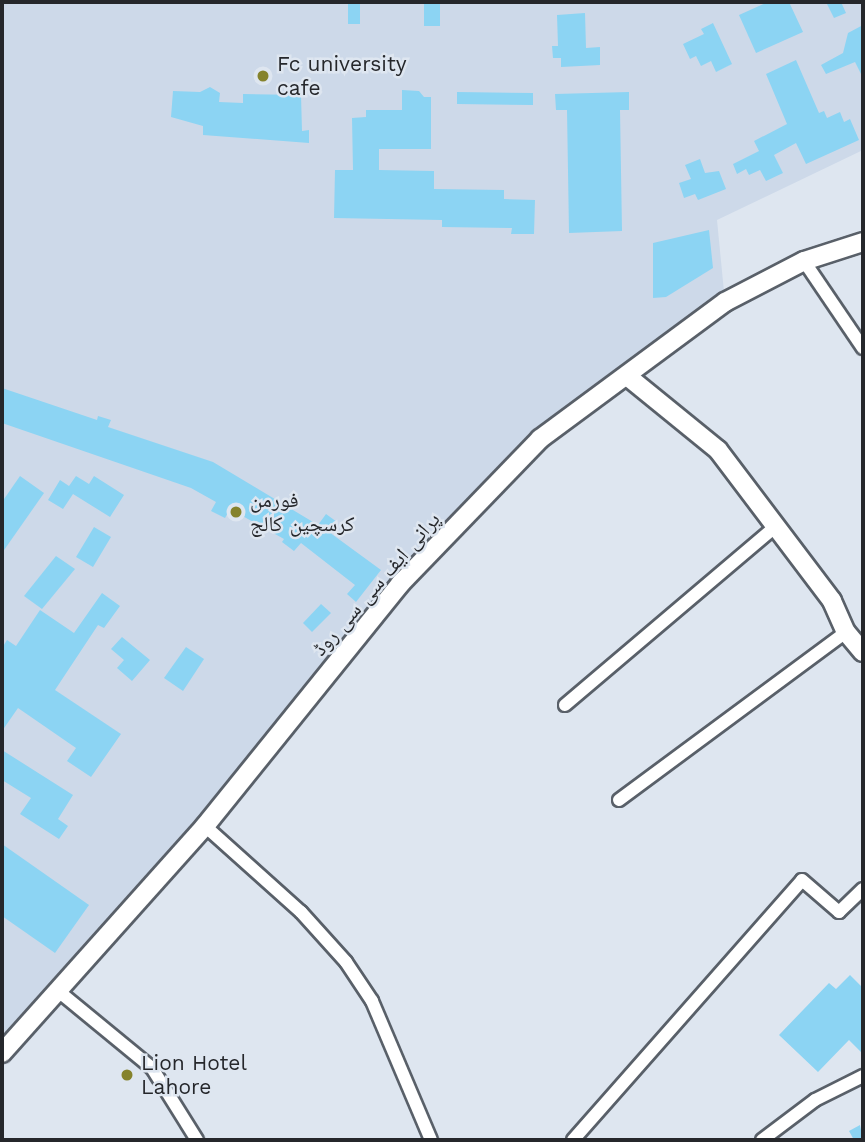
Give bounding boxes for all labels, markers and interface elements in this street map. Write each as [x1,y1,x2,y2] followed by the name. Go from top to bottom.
[277,51,407,101] place label: Fc university cafe
[255,68,271,84] marker: Fc university cafe
[250,487,354,537] place label: فورمن کرسچین کالج
[228,504,244,520] marker: فورمن کرسچین کالج
[307,507,445,661] street label: پرانی ایف سی سی روڈ
[141,1050,247,1100] place label: Lion Hotel Lahore
[119,1067,135,1083] marker: Lion Hotel Lahore

